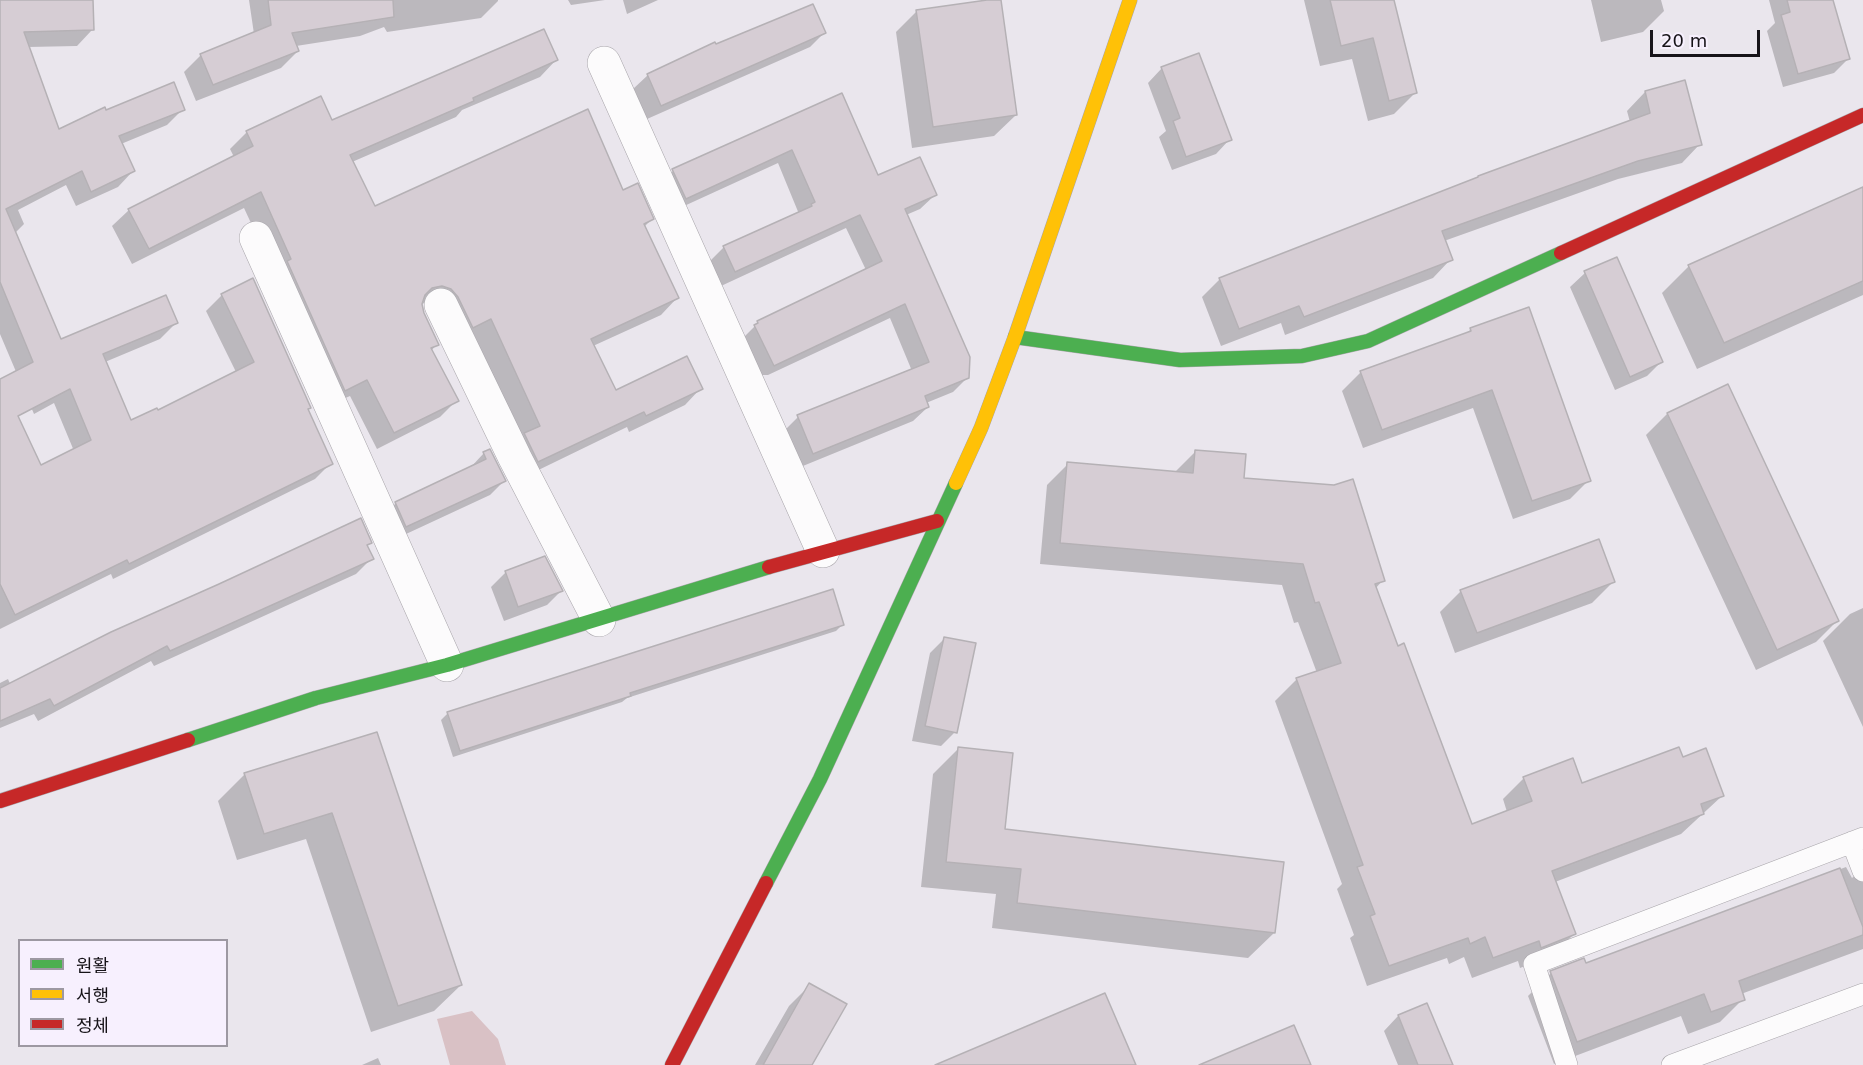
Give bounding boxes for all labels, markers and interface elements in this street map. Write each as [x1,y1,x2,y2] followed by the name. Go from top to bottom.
[1653,18,1762,56] scale bar
[1661,30,1707,51] text: 20 m
[18,939,228,1047] legend
[76,955,109,976] text: 원활
[76,985,109,1006] text: 서행
[76,1015,109,1036] text: 정체

